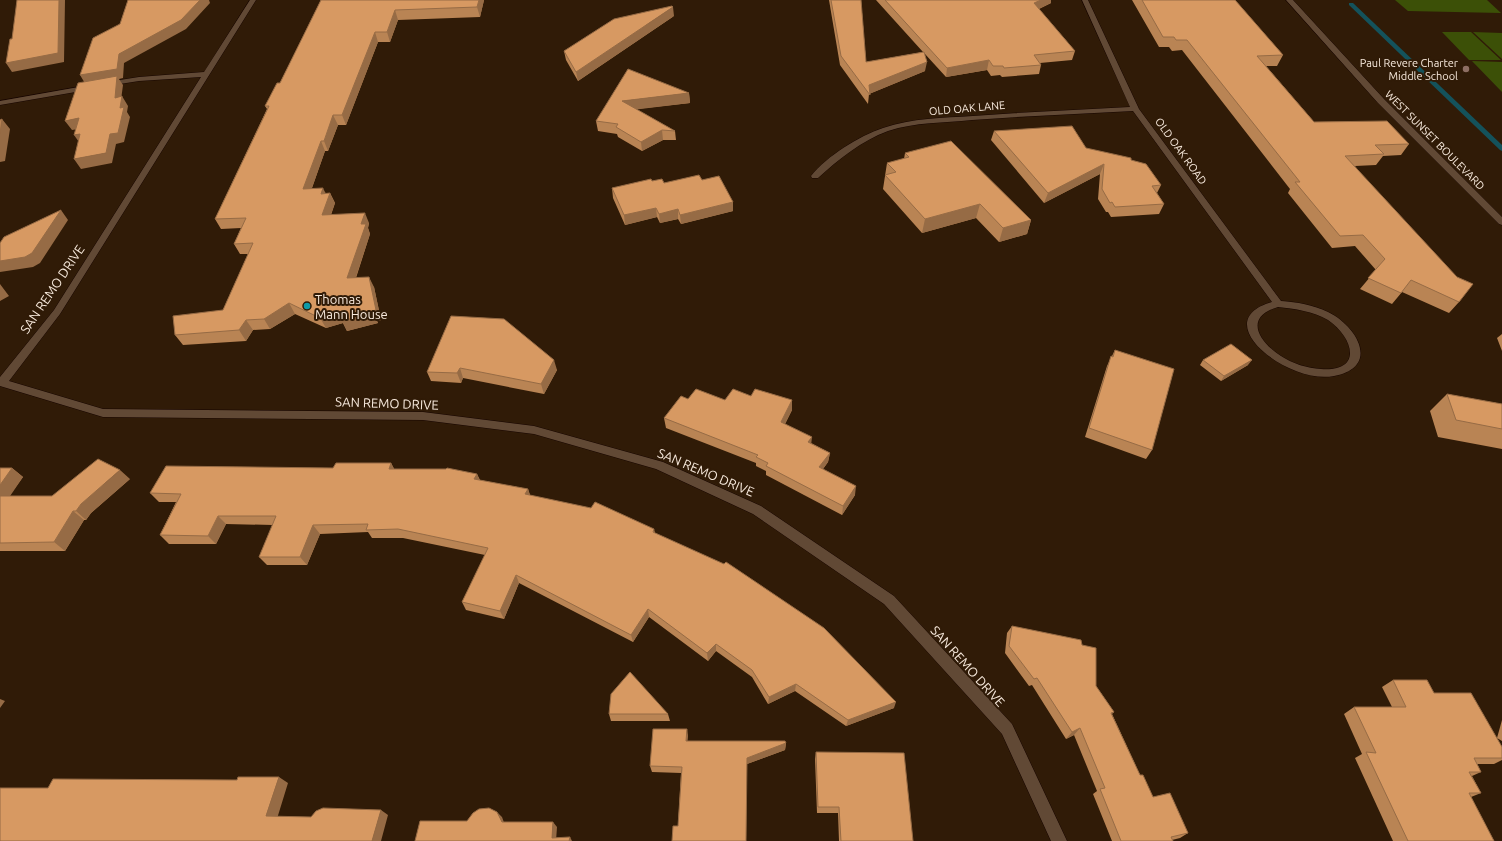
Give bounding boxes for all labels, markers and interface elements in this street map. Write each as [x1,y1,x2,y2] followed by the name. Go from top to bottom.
[1360,57,1459,82] place label: Paul Revere Charter Middle School
[1461,64,1471,74] marker: Paul Revere Charter Middle School
[1383,88,1487,192] street label: WEST SUNSET BOULEVARD
[928,99,1006,117] street label: OLD OAK LANE
[1153,115,1209,187] street label: OLD OAK ROAD
[17,242,87,336] street label: SAN REMO DRIVE
[315,292,388,321] place label: Thomas Mann House
[302,301,312,311] marker: Thomas Mann House
[335,394,439,412] street label: SAN REMO DRIVE
[656,445,756,499] street label: SAN REMO DRIVE
[928,623,1008,709] street label: SAN REMO DRIVE

